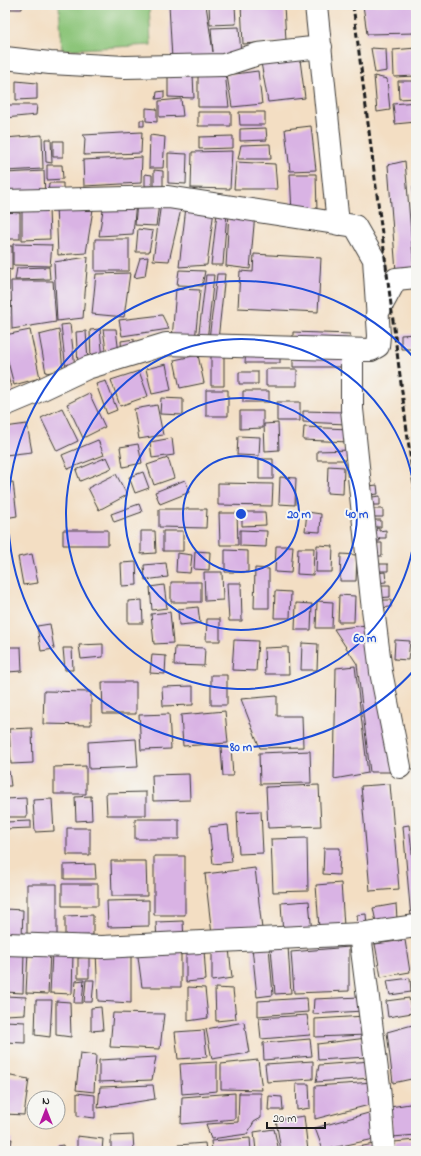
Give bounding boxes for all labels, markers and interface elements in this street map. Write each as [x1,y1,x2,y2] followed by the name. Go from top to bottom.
[286,506,311,524] text: 20 m
[345,506,369,524] text: 40 m
[234,507,248,521] centre of rings
[353,630,377,648] text: 60 m
[229,739,253,757] text: 80 m
[26,1090,66,1130] north arrow
[42,1093,50,1109] text: N
[267,1104,325,1130] scale bar
[273,1110,296,1128] text: 20 m

